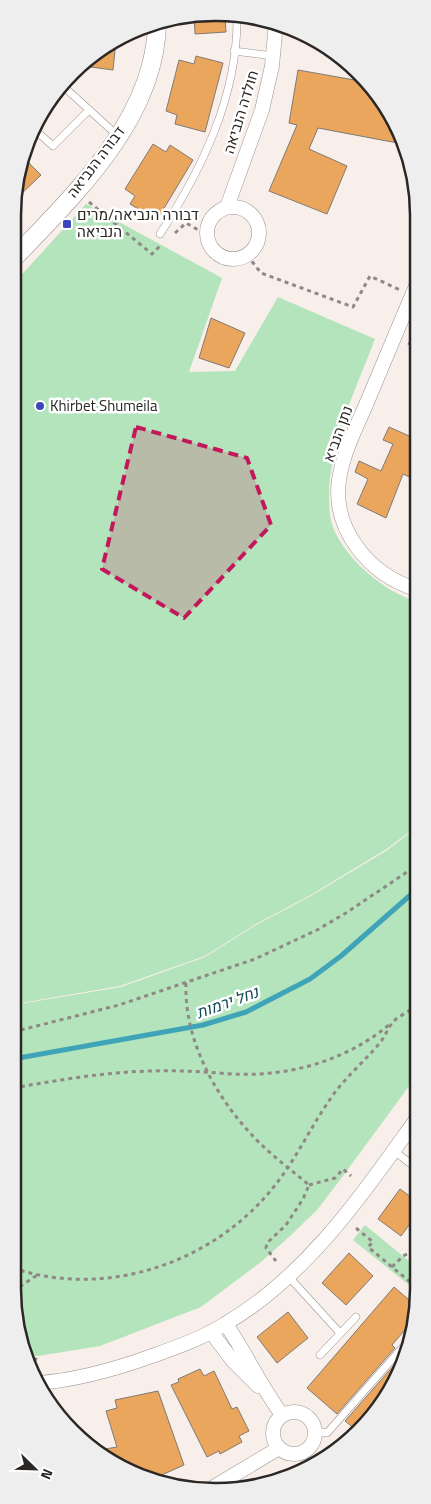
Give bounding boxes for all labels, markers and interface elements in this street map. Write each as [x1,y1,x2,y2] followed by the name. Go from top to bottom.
[217,67,264,156] street label: חולדה הנביאה
[61,121,130,202] street label: דבורה הנביאה
[77,203,199,243] place label: דבורה הנביאה/מרים הנביאה
[61,218,73,230] marker: דבורה הנביאה/מרים הנביאה
[50,394,158,417] place label: Khirbet Shumeila
[34,400,46,412] marker: Khirbet Shumeila
[317,402,358,465] street label: נתן הנביא
[192,979,263,1024] water label: נחל ירמות
[10,1444,60,1494] north arrow
[36,1466,59,1483] text: N

